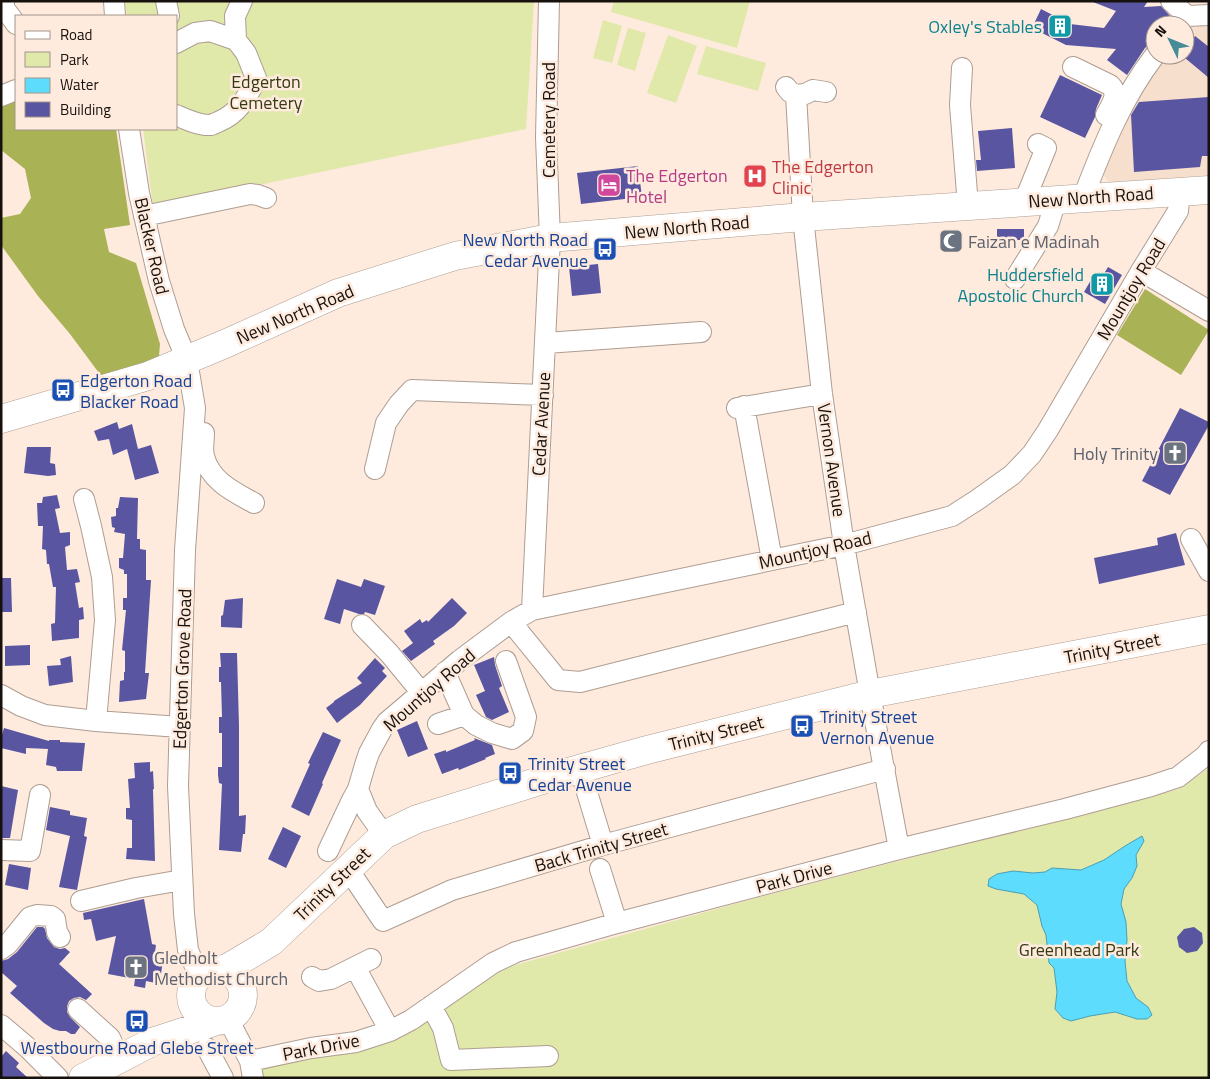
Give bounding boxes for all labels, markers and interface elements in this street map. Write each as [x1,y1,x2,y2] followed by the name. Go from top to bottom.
[928,13,1042,40] place label: Oxley's Stables
[1047,13,1073,39] building icon: Oxley's Stables
[15,15,178,130] legend
[1145,15,1195,65] north arrow
[1149,20,1171,42] text: N
[60,23,92,46] text: Road
[60,48,89,71] text: Park
[535,62,562,178] street label: Cemetery Road
[229,68,303,116] park label: Edgerton Cemetery
[60,73,99,96] text: Water
[60,98,111,121] text: Building
[772,153,874,201] place label: The Edgerton Clinic
[626,162,728,210] place label: The Edgerton Hotel
[742,163,768,189] hospital icon: The Edgerton Clinic
[596,172,622,198] hotel icon: The Edgerton Hotel
[1027,179,1155,215] street label: New North Road
[128,195,176,297] street label: Blacker Road
[623,208,751,246] street label: New North Road
[463,226,588,274] place label: New North Road Cedar Avenue
[938,228,964,254] mosque icon: Faizan e Madinah
[968,228,1100,255] place label: Faizan e Madinah
[1090,233,1172,345] street label: Mountjoy Road
[592,236,618,262] bus stop icon: New North Road Cedar Avenue
[958,261,1084,309] place label: Huddersfield Apostolic Church
[1089,271,1115,297] building icon: Huddersfield Apostolic Church
[232,277,358,351] street label: New North Road
[80,367,192,415] place label: Edgerton Road Blacker Road
[525,371,557,477] street label: Cedar Avenue
[50,377,76,403] bus stop icon: Edgerton Road Blacker Road
[811,402,853,518] street label: Vernon Avenue
[1073,440,1158,467] place label: Holy Trinity
[1162,440,1188,466] church icon: Holy Trinity
[756,524,874,576] street label: Mountjoy Road
[166,588,198,750] street label: Edgerton Grove Road
[1062,625,1163,671] street label: Trinity Street
[377,642,481,738] street label: Mountjoy Road
[820,703,934,751] place label: Trinity Street Vernon Avenue
[666,708,767,758] street label: Trinity Street
[789,713,815,739] bus stop icon: Trinity Street Vernon Avenue
[528,750,632,798] place label: Trinity Street Cedar Avenue
[497,760,523,786] bus stop icon: Trinity Street Cedar Avenue
[531,815,672,879] street label: Back Trinity Street
[288,840,377,927] street label: Trinity Street
[753,854,835,900] street label: Park Drive
[1019,936,1140,963] park label: Greenhead Park
[154,944,288,992] place label: Gledholt Methodist Church
[123,954,149,980] church icon: Gledholt Methodist Church
[124,1008,150,1034] bus stop icon: Westbourne Road Glebe Street
[280,1026,362,1068] street label: Park Drive
[20,1034,254,1061] place label: Westbourne Road Glebe Street

